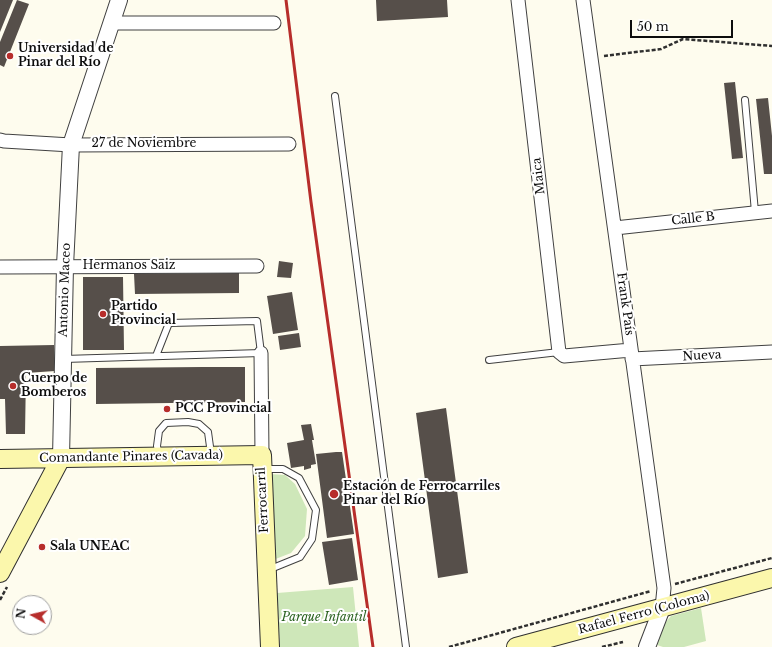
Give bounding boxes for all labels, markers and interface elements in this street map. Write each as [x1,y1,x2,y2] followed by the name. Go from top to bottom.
[632,12,735,38] scale bar
[637,19,669,34] text: 50 m
[18,42,113,70] place label: Universidad de Pinar del Río
[5,51,15,61] marker: Universidad de Pinar del Río
[92,137,196,151] street label: 27 de Noviembre
[530,157,548,195] street label: Maica
[671,210,715,228] street label: Calle B
[56,243,74,337] street label: Antonio Maceo
[82,259,176,273] street label: Hermanos Saiz
[613,271,637,337] street label: Frank País
[111,300,176,328] place label: Partido Provincial
[98,309,108,319] marker: Partido Provincial
[682,348,722,364] street label: Nueva
[21,372,87,400] place label: Cuerpo de Bomberos
[8,381,18,391] marker: Cuerpo de Bomberos
[175,402,271,416] place label: PCC Provincial
[162,404,172,414] marker: PCC Provincial
[39,448,223,466] street label: Comandante Pinares (Cavada)
[254,467,272,533] street label: Ferrocarril
[343,480,500,508] place label: Estación de Ferrocarriles Pinar del Río
[328,488,340,500] marker: Estación de Ferrocarriles Pinar del Río
[50,540,129,554] place label: Sala UNEAC
[37,542,47,552] marker: Sala UNEAC
[577,589,711,637] street label: Rafael Ferro (Coloma)
[12,595,52,635] north arrow
[13,607,29,620] text: N
[281,611,367,625] park label: Parque Infantil

